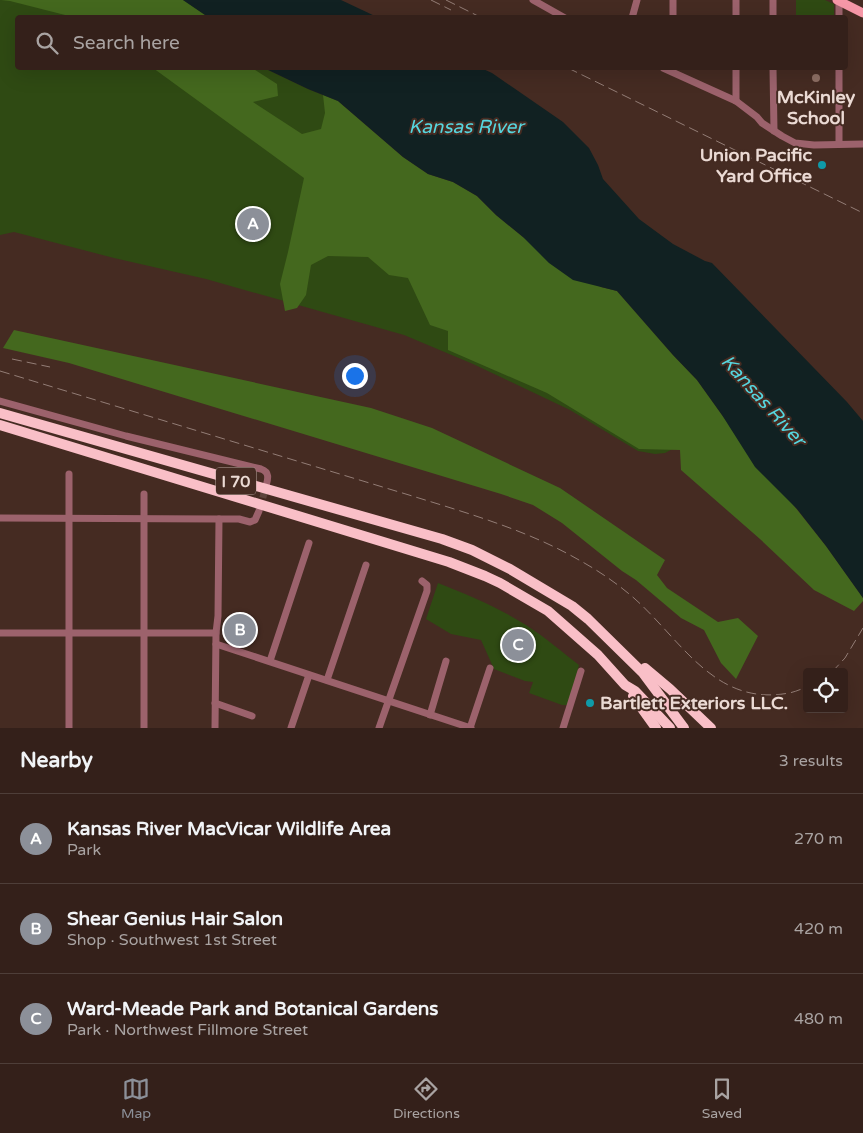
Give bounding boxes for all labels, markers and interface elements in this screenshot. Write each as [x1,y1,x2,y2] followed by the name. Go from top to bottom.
[15,15,848,70] search box
[33,29,61,57] icon: search
[73,32,180,54] text: Search here
[810,72,822,84] marker: McKinley School
[777,86,856,129] place label: McKinley School
[408,116,526,138] water label: Kansas River
[700,144,812,187] place label: Union Pacific Yard Office
[816,159,828,171] marker: Union Pacific Yard Office
[237,205,269,243] pin: A
[717,351,812,453] water label: Kansas River
[342,363,368,389] your location
[216,468,256,494] road number: I 70
[224,611,256,649] pin: B
[502,626,534,664] pin: C
[803,668,848,713] map controls
[803,668,848,713] button: locate
[600,692,788,714] place label: Bartlett Exteriors LLC.
[584,697,596,709] marker: Bartlett Exteriors LLC.
[20,748,93,773] text: Nearby
[779,751,843,771] text: 3 results
[67,818,391,840] text: Kansas River MacVicar Wildlife Area
[30,829,42,849] text: A
[794,829,843,849] text: 270 m
[67,840,101,860] text: Park
[67,908,283,930] text: Shear Genius Hair Salon
[30,919,42,939] text: B
[794,919,843,939] text: 420 m
[67,930,277,950] text: Shop · Southwest 1st Street
[67,998,438,1020] text: Ward-Meade Park and Botanical Gardens
[30,1009,42,1029] text: C
[794,1009,843,1029] text: 480 m
[67,1020,308,1040] text: Park · Northwest Fillmore Street
[121,1075,151,1122] tab: Map
[393,1075,460,1122] tab: Directions
[702,1075,742,1122] tab: Saved

